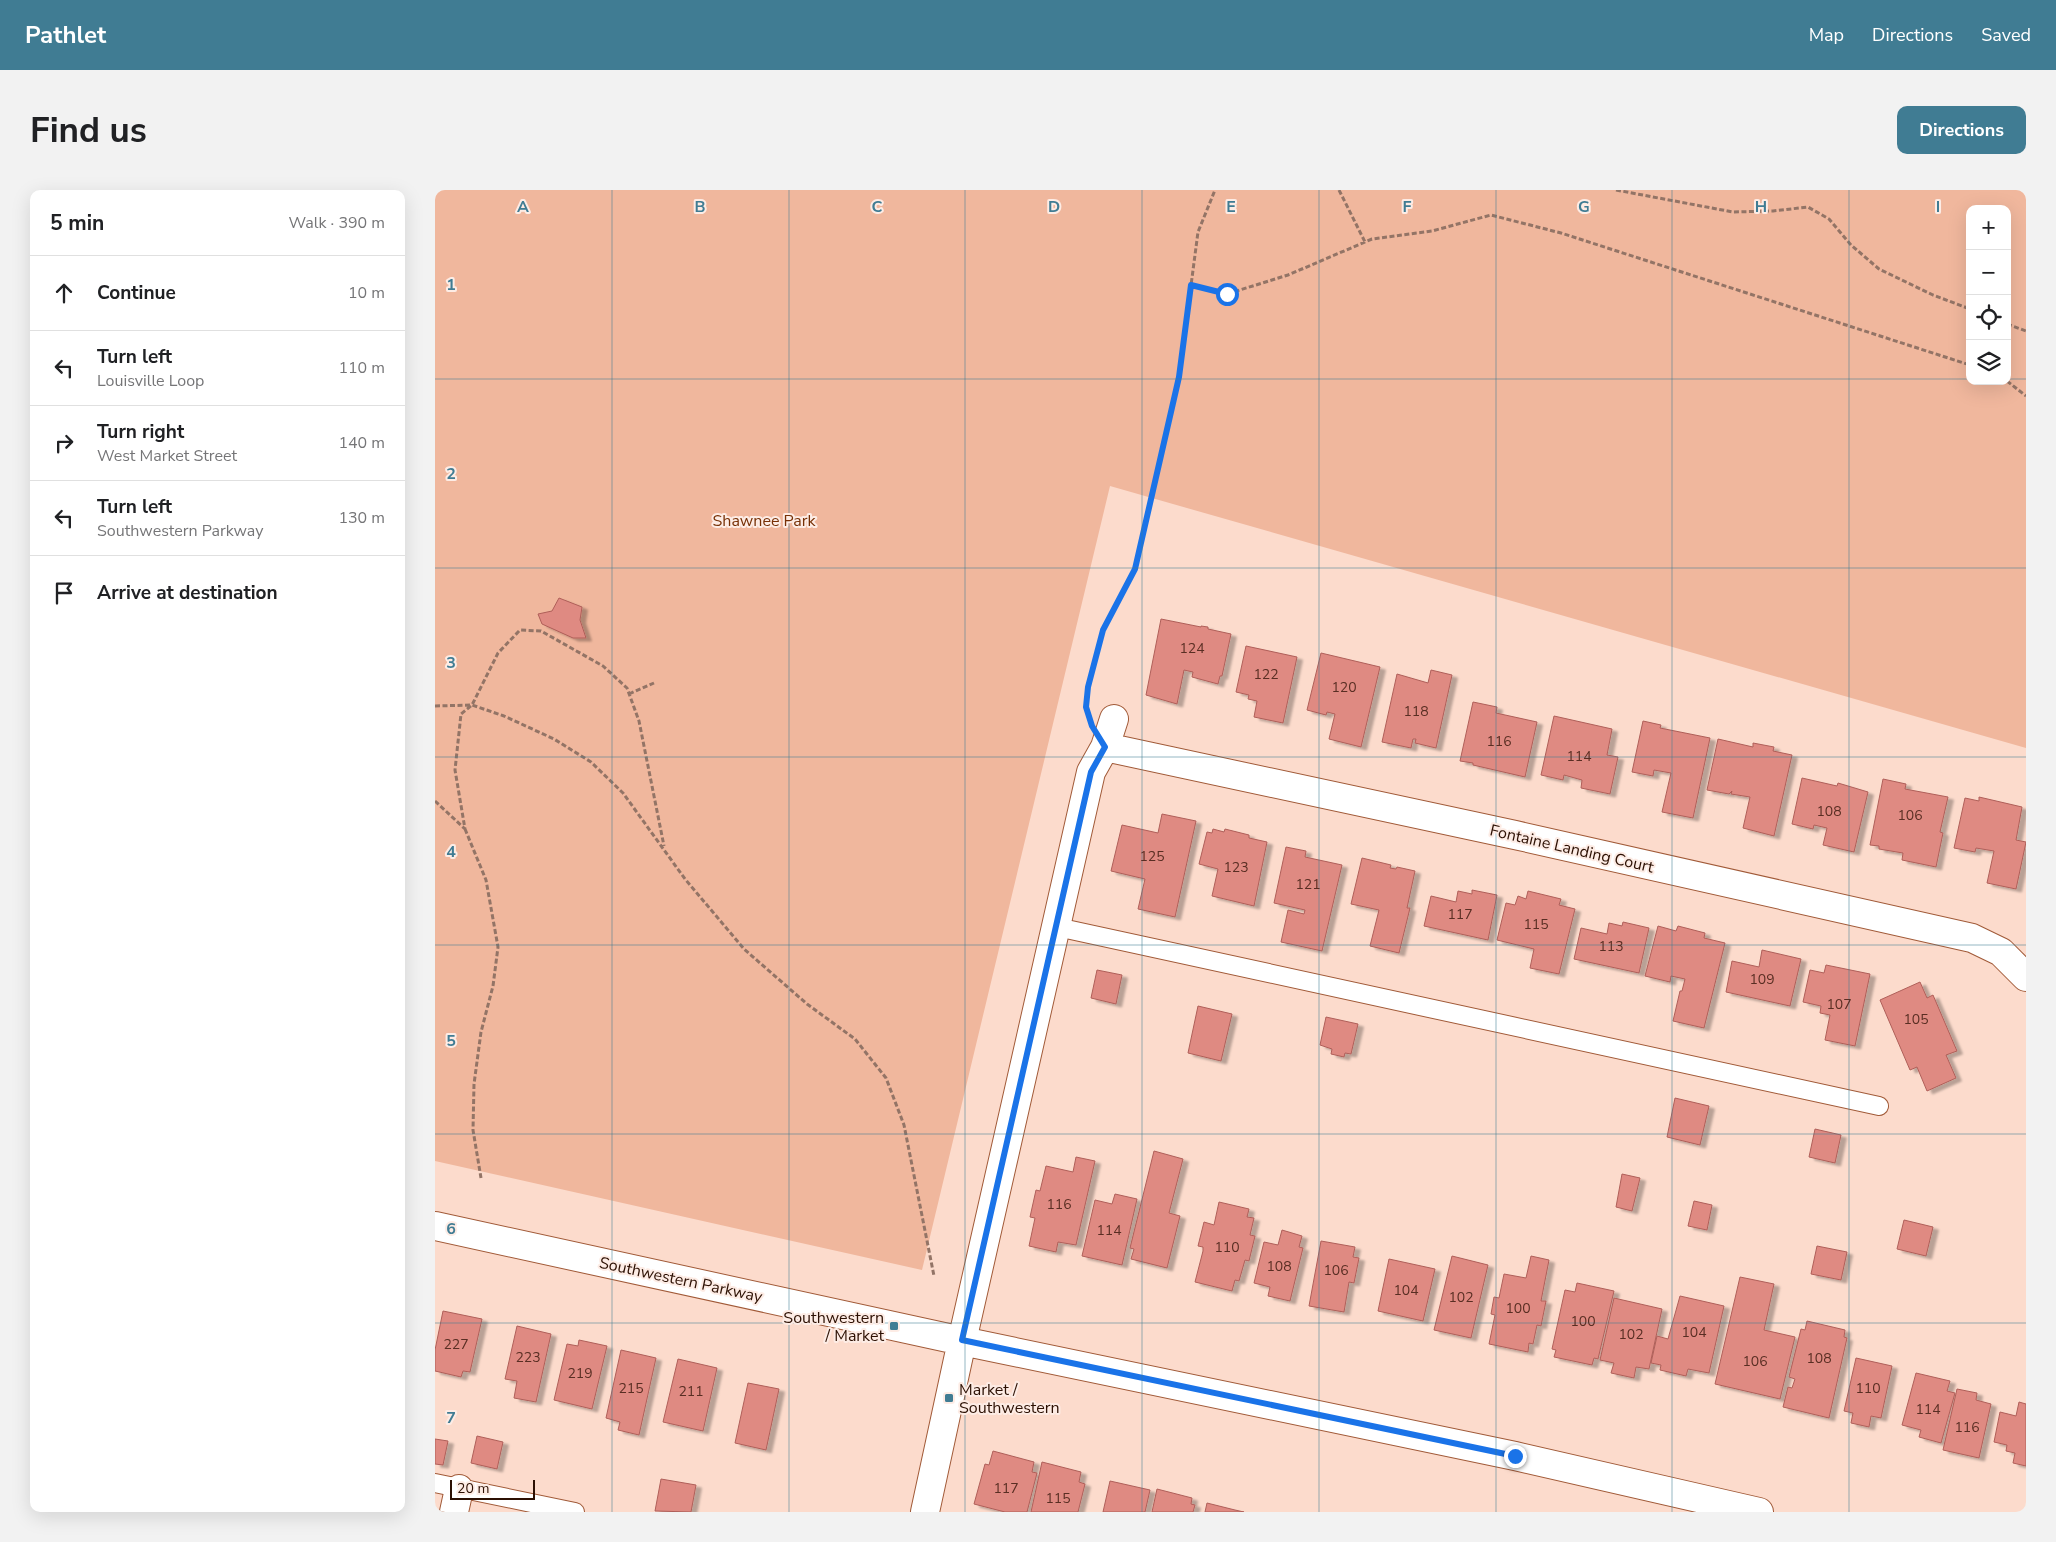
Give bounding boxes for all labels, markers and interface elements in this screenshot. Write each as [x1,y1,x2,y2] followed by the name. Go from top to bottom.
[25,19,106,51] text: Pathlet
[1809,23,1844,47] text: Map
[1872,23,1953,47] text: Directions
[1981,23,2031,47] text: Saved
[1897,106,2026,154] button: Directions
[30,107,147,154] text: Find us
[517,196,529,218] text: A
[694,196,706,218] text: B
[872,196,883,218] text: C
[1048,196,1060,218] text: D
[1226,196,1236,218] text: E
[1403,196,1412,218] text: F
[1578,196,1590,218] text: G
[1755,196,1767,218] text: H
[1936,196,1940,218] text: I
[1966,205,2011,385] map controls
[1966,205,2011,250] button: +
[50,209,104,237] text: 5 min
[289,212,385,234] text: Walk · 390 m
[1966,250,2011,295] button: −
[446,274,456,296] text: 1
[50,279,78,307] icon: ahead
[97,280,176,306] text: Continue
[348,282,385,304] text: 10 m
[1216,283,1239,306] route start
[1966,295,2011,340] button: locate
[1966,340,2011,385] button: layers
[97,344,172,370] text: Turn left
[50,354,78,382] icon: left
[338,357,385,379] text: 110 m
[97,370,204,392] text: Louisville Loop
[97,419,184,445] text: Turn right
[50,429,78,457] icon: right
[338,432,385,454] text: 140 m
[97,445,237,467] text: West Market Street
[446,463,456,485] text: 2
[97,494,172,520] text: Turn left
[50,504,78,532] icon: left
[338,507,385,529] text: 130 m
[713,510,816,532] park label: Shawnee Park
[97,520,263,542] text: Southwestern Parkway
[50,579,78,607] icon: arrive
[97,580,278,606] text: Arrive at destination
[1179,639,1205,658] house number: 124
[446,652,456,674] text: 3
[1253,665,1279,684] house number: 122
[1331,678,1357,697] house number: 120
[1403,702,1429,721] house number: 118
[1486,732,1512,751] house number: 116
[1566,747,1592,766] house number: 114
[1816,802,1842,821] house number: 108
[1897,806,1923,825] house number: 106
[1488,819,1656,879] street label: Fontaine Landing Court
[446,841,456,863] text: 4
[1139,847,1165,866] house number: 125
[1223,858,1249,877] house number: 123
[1295,875,1321,894] house number: 121
[1447,905,1473,924] house number: 117
[1523,915,1549,934] house number: 115
[1598,937,1624,956] house number: 113
[1749,970,1775,989] house number: 109
[1826,995,1852,1014] house number: 107
[1903,1010,1929,1029] house number: 105
[446,1030,456,1052] text: 5
[1046,1195,1072,1214] house number: 116
[446,1218,456,1240] text: 6
[1096,1221,1122,1240] house number: 114
[1214,1238,1240,1257] house number: 110
[597,1252,765,1308] street label: Southwestern Parkway
[1266,1257,1292,1276] house number: 108
[1323,1261,1349,1280] house number: 106
[1393,1281,1419,1300] house number: 104
[1448,1288,1474,1307] house number: 102
[1505,1299,1531,1318] house number: 100
[783,1307,884,1347] place label: Southwestern / Market
[1570,1312,1596,1331] house number: 100
[888,1320,900,1332] marker: Southwestern / Market
[1681,1323,1707,1342] house number: 104
[1618,1325,1644,1344] house number: 102
[443,1335,469,1354] house number: 227
[515,1348,541,1367] house number: 223
[1806,1349,1832,1368] house number: 108
[1742,1352,1768,1371] house number: 106
[567,1364,593,1383] house number: 219
[618,1379,644,1398] house number: 215
[959,1379,1060,1419] place label: Market / Southwestern
[1855,1379,1881,1398] house number: 110
[678,1382,704,1401] house number: 211
[943,1392,955,1404] marker: Market / Southwestern
[1915,1400,1941,1419] house number: 114
[446,1407,456,1429] text: 7
[1954,1418,1980,1437] house number: 116
[1504,1445,1527,1468] route end
[450,1477,535,1500] scale bar
[457,1479,489,1498] text: 20 m
[993,1479,1019,1498] house number: 117
[1045,1489,1071,1508] house number: 115

